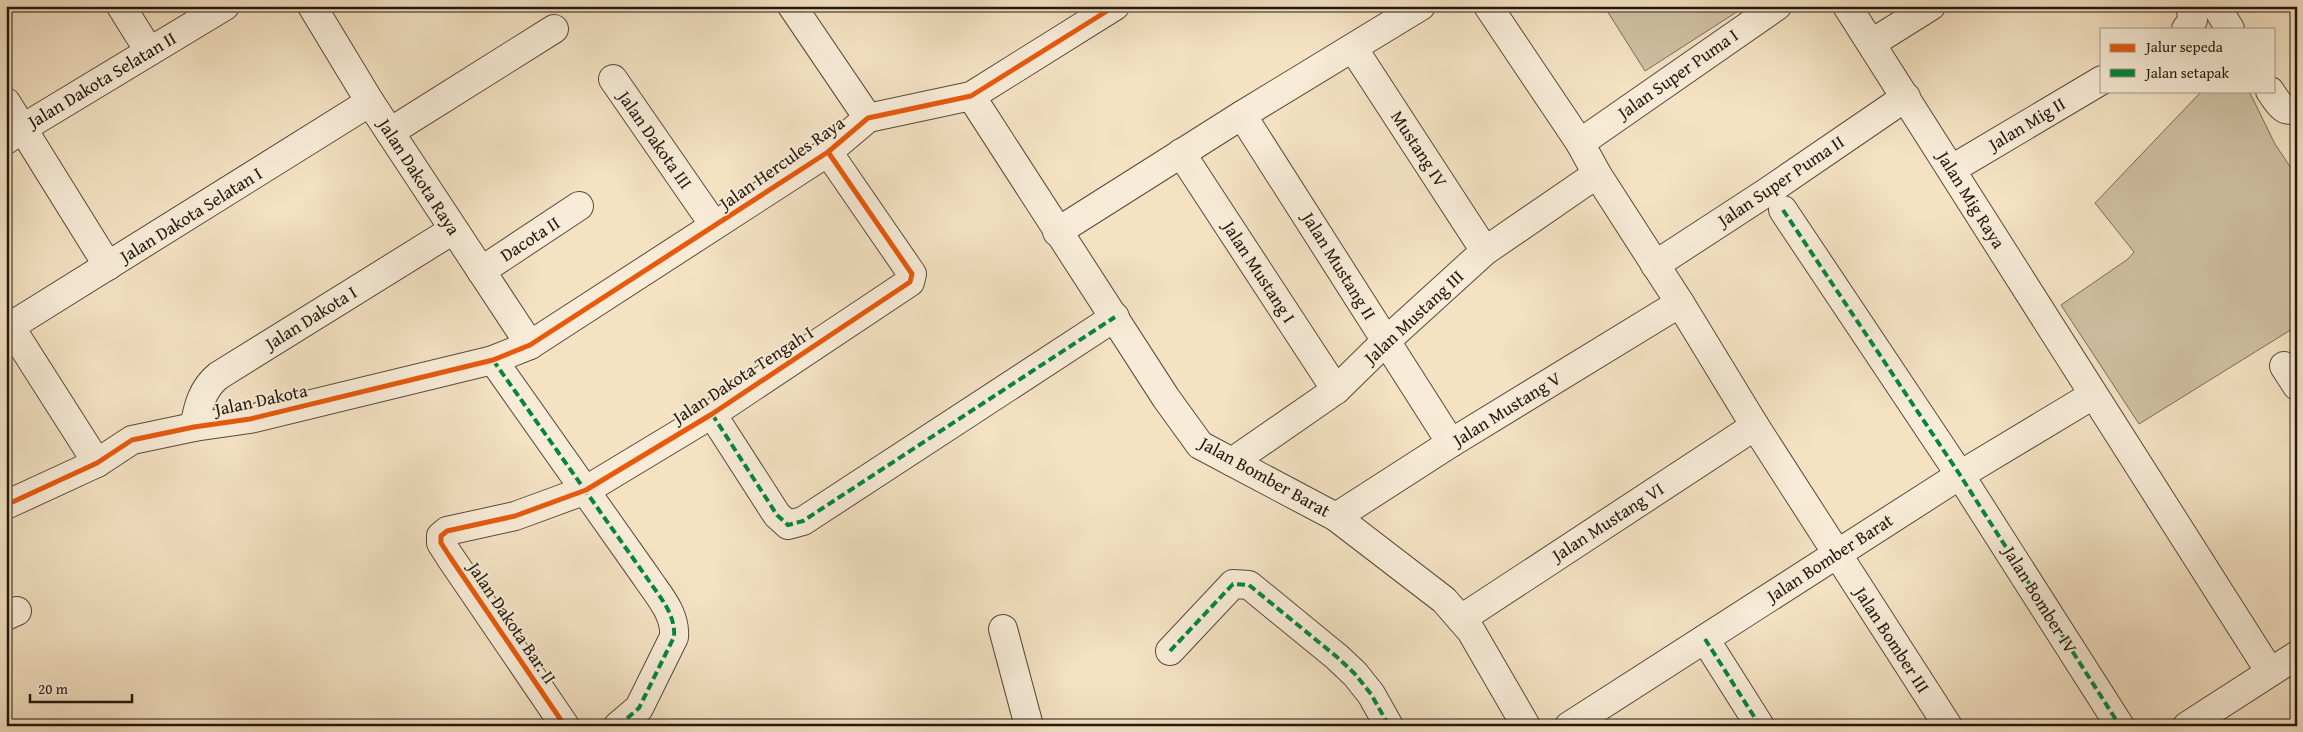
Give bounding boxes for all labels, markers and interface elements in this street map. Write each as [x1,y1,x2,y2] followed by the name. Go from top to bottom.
[1610,22,1744,127] street label: Jalan Super Puma I
[21,25,181,136] street label: Jalan Dakota Selatan II
[2100,28,2276,92] legend
[2144,36,2223,57] text: Jalur sepeda
[2144,62,2229,83] text: Jalan setapak
[610,83,699,194] street label: Jalan Dakota III
[1981,90,2070,158] street label: Jalan Mig II
[1384,105,1455,193] street label: Mustang IV
[712,109,850,217] street label: Jalan Hercules Raya
[370,111,468,241] street label: Jalan Dakota Raya
[1710,128,1849,234] street label: Jalan Super Puma II
[1930,144,2012,254] street label: Jalan Mig Raya
[113,160,267,270] street label: Jalan Dakota Selatan I
[1294,205,1383,325] street label: Jalan Mustang II
[494,209,565,268] street label: Dacota II
[1215,214,1303,328] street label: Jalan Mustang I
[1356,263,1470,372] street label: Jalan Mustang III
[258,279,362,358] street label: Jalan Dakota I
[665,319,818,431] street label: Jalan Dakota Tengah I
[1446,364,1566,454] street label: Jalan Mustang V
[210,376,310,423] street label: Jalan Dakota
[1193,428,1336,524] street label: Jalan Bomber Barat
[1545,475,1669,569] street label: Jalan Mustang VI
[1760,506,1899,610] street label: Jalan Bomber Barat
[1995,539,2084,659] street label: Jalan Bomber IV
[460,555,563,689] street label: Jalan Dakota Bar. II
[1847,580,1937,698] street label: Jalan Bomber III
[30,672,132,704] scale bar
[38,678,69,699] text: 20 m

